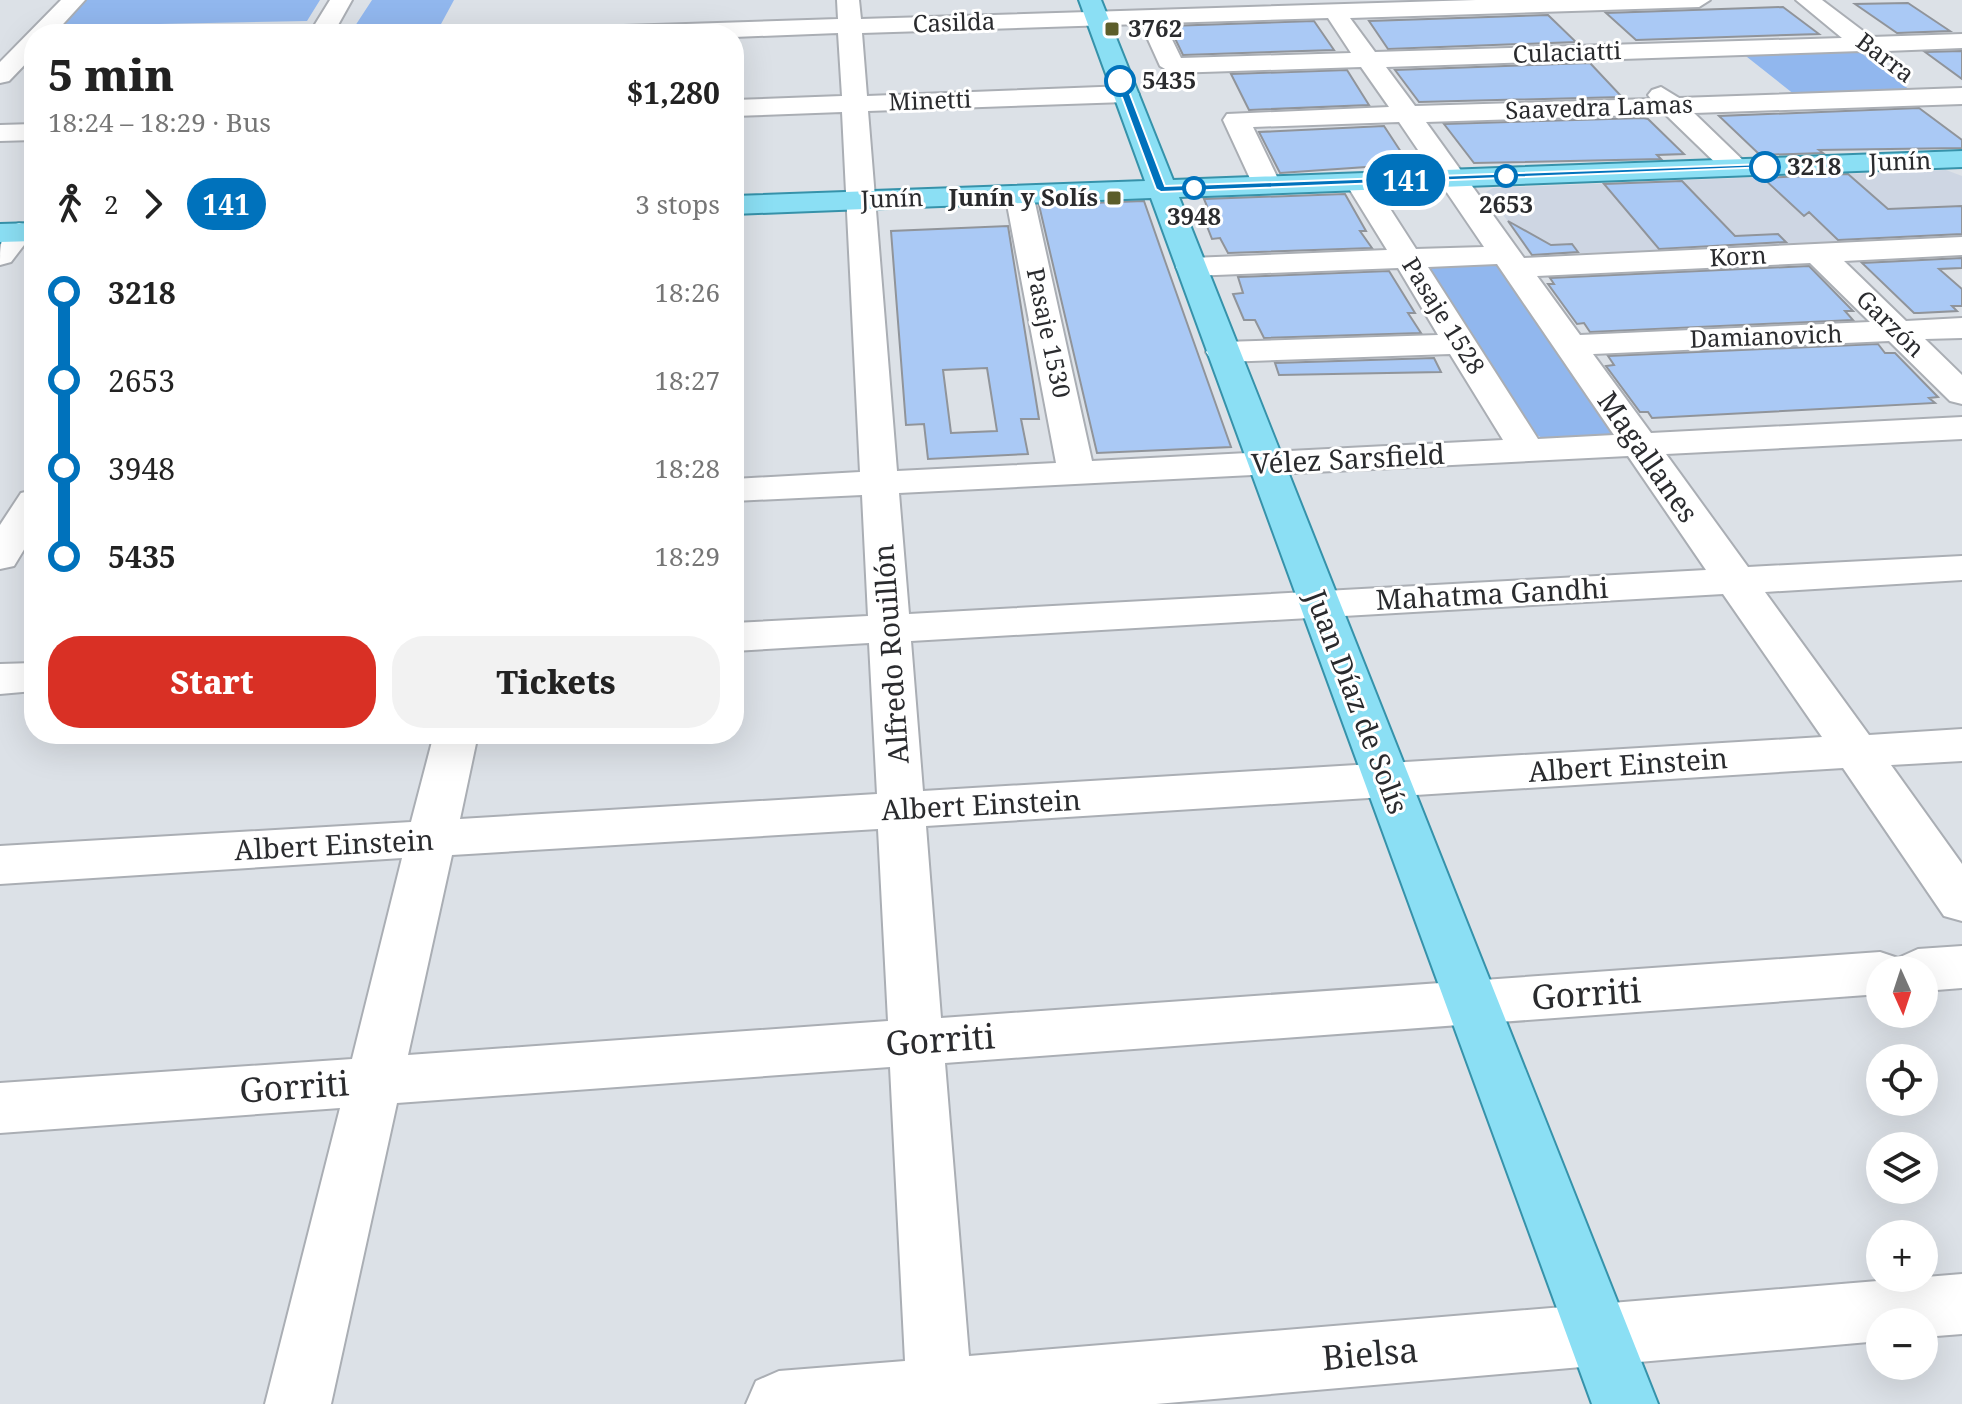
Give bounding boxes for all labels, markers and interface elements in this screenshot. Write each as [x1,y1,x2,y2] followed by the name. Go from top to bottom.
[912,4,996,39] street label: Casilda
[1128,11,1182,44] place label: 3762
[1103,20,1121,38] marker: 3762
[1850,24,1922,89] street label: Barra
[1512,33,1622,70] street label: Culaciatti
[48,44,174,104] text: 5 min
[1142,63,1196,96] place label: 5435
[1105,66,1135,96] marker: 5435
[626,72,720,113] text: $1,280
[888,82,972,117] street label: Minetti
[1505,87,1693,126] street label: Saavedra Lamas
[48,104,271,140] text: 18:24 – 18:29 · Bus
[1867,143,1932,178] street label: Junín
[1787,149,1841,182] place label: 3218
[1750,152,1780,182] marker: 3218
[1360,154,1452,206] line badge: 141
[1382,161,1430,199] text: 141
[1495,165,1517,187] marker: 2653
[1183,177,1205,199] marker: 3948
[859,180,924,215] street label: Junín
[948,180,1098,213] place label: Junín y Solís
[48,182,92,226] icon: walk
[131,182,175,226] icon: forward
[203,185,250,223] text: 141
[104,186,119,222] text: 2
[635,186,720,222] text: 3 stops
[1479,187,1533,220] place label: 2653
[1105,189,1123,207] marker: Junín y Solís
[1167,199,1221,232] place label: 3948
[1709,238,1767,273] street label: Korn
[1395,250,1493,380] street label: Pasaje 1528
[1020,265,1079,401] street label: Pasaje 1530
[108,272,176,313] text: 3218
[654,274,720,310] text: 18:26
[1850,282,1933,364] street label: Garzón
[1689,316,1843,355] street label: Damianovich
[108,360,175,401] text: 2653
[654,362,720,398] text: 18:27
[1590,383,1708,529] street label: Magallanes
[1250,434,1446,482] street label: Vélez Sarsfield
[108,448,175,489] text: 3948
[654,450,720,486] text: 18:28
[108,536,176,577] text: 5435
[654,538,720,574] text: 18:29
[863,543,917,765] street label: Alfredo Rouillón
[1375,568,1609,618] street label: Mahatma Gandhi
[1297,583,1418,819] street label: Juan Díaz de Solís
[48,636,376,728] button: Start
[392,636,720,728] button: Tickets
[1527,738,1729,790] street label: Albert Einstein
[880,780,1082,828] street label: Albert Einstein
[233,820,435,868] street label: Albert Einstein
[1866,956,1938,1028] north arrow
[1866,956,1938,1380] map controls
[1530,966,1642,1020] street label: Gorriti
[884,1012,996,1066] street label: Gorriti
[1866,1044,1938,1116] button: locate
[238,1059,350,1113] street label: Gorriti
[1866,1132,1938,1204] button: layers
[1866,1220,1938,1292] button: +
[1866,1308,1938,1380] button: −
[1320,1326,1420,1380] street label: Bielsa

